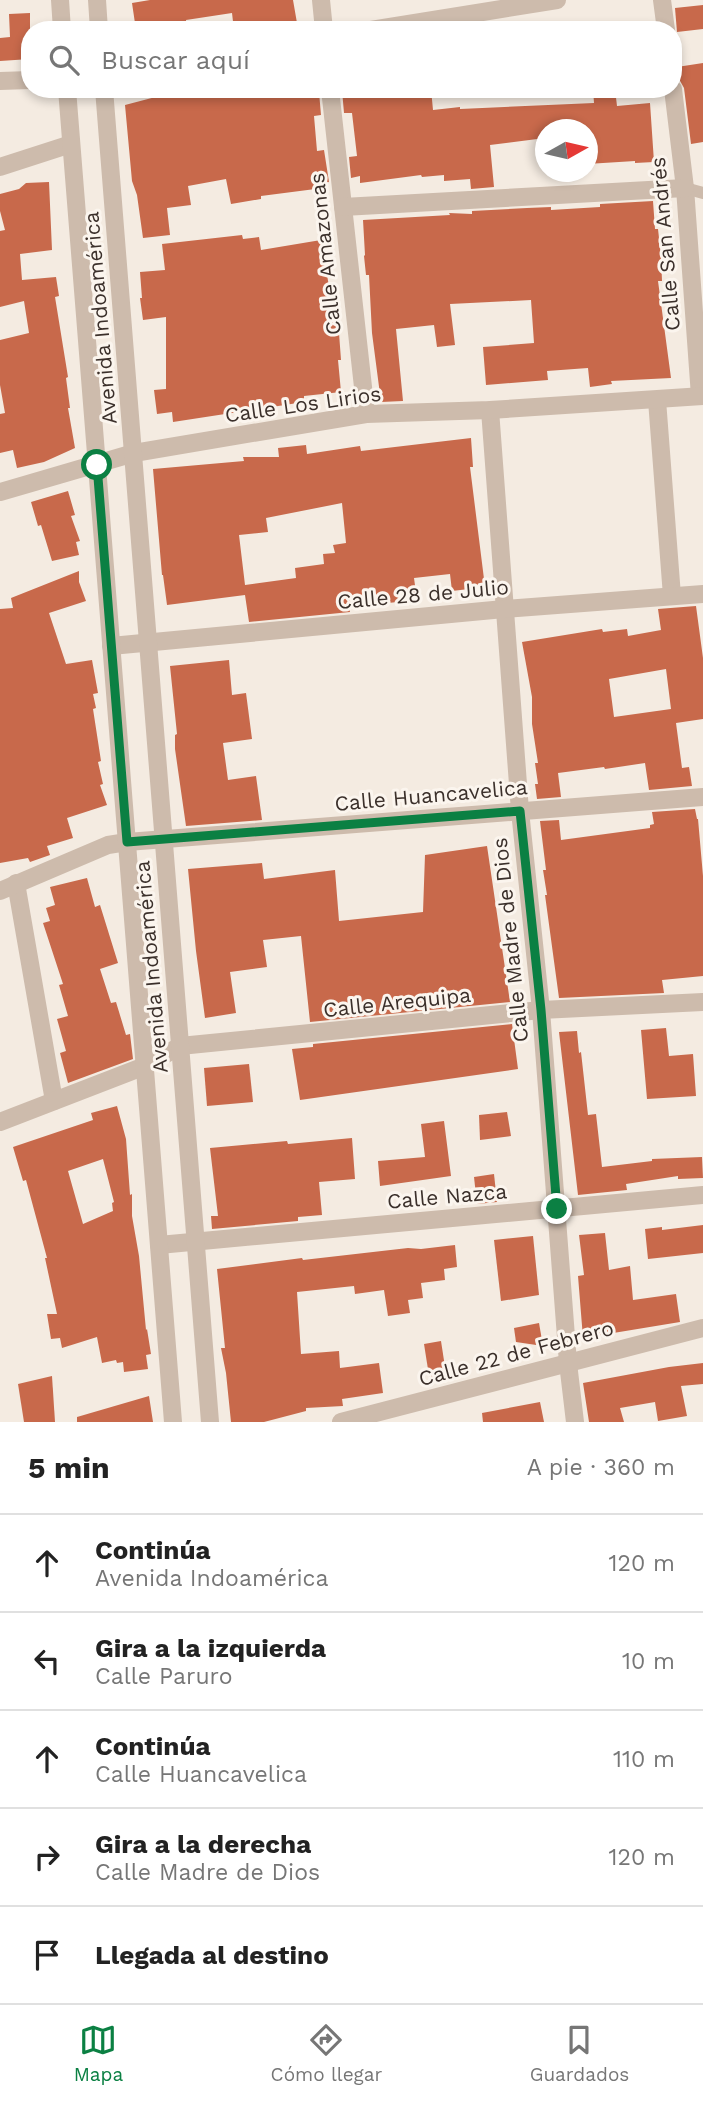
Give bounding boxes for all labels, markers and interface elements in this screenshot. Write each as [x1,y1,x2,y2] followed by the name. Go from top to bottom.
[21,21,682,98] search box
[45,41,83,79] icon: search
[101,45,250,75] text: Buscar aquí
[535,119,598,182] north arrow
[645,156,685,332] street label: Calle San Andrés
[304,172,346,336] street label: Calle Amazonas
[78,211,122,425] street label: Avenida Indoamérica
[223,381,383,427] street label: Calle Los Lirios
[81,449,112,480] route start
[336,574,510,614] street label: Calle 28 de Julio
[334,774,529,816] street label: Calle Huancavelica
[487,836,533,1044] street label: Calle Madre de Dios
[129,860,173,1074] street label: Avenida Indoamérica
[322,982,472,1022] street label: Calle Arequipa
[386,1178,508,1214] street label: Calle Nazca
[541,1193,572,1224] route end
[416,1315,616,1391] street label: Calle 22 de Febrero
[28,1450,110,1485] text: 5 min
[527,1454,675,1481] text: A pie · 360 m
[95,1535,211,1565] text: Continúa
[28,1544,66,1582] icon: ahead
[609,1550,675,1577] text: 120 m
[95,1565,329,1592] text: Avenida Indoamérica
[95,1633,326,1663] text: Gira a la izquierda
[28,1642,66,1680] icon: left
[622,1648,675,1675] text: 10 m
[95,1663,232,1690] text: Calle Paruro
[95,1731,211,1761] text: Continúa
[28,1740,66,1778] icon: ahead
[613,1746,675,1773] text: 110 m
[95,1761,307,1788] text: Calle Huancavelica
[95,1829,311,1859] text: Gira a la derecha
[28,1838,66,1876] icon: right
[609,1844,675,1871] text: 120 m
[95,1859,320,1886] text: Calle Madre de Dios
[28,1936,66,1974] icon: arrive
[95,1940,329,1970] text: Llegada al destino
[74,2021,123,2086] tab: Mapa
[271,2021,382,2086] tab: Cómo llegar
[530,2021,629,2086] tab: Guardados

